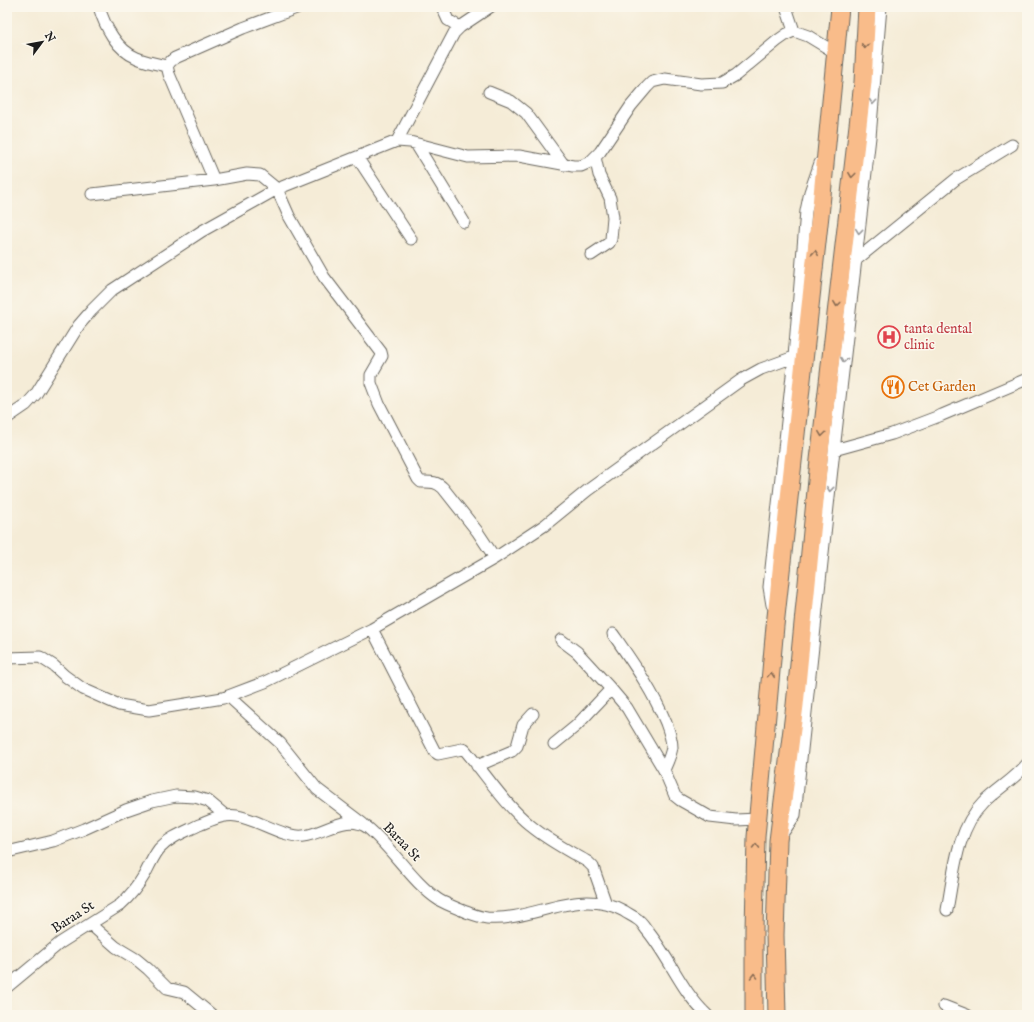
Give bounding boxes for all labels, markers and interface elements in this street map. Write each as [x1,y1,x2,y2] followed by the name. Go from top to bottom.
[22,22,62,62] north arrow
[41,29,58,45] text: N
[861,43,869,49] one-way arrow
[868,99,877,105] one-way arrow
[848,172,857,178] one-way arrow
[855,228,864,234] one-way arrow
[811,250,820,256] one-way arrow
[833,301,842,307] one-way arrow
[904,320,972,354] place label: tanta dental clinic
[876,324,902,350] hospital icon: tanta dental clinic
[840,357,849,363] one-way arrow
[880,374,906,400] restaurant icon: Cet Garden
[908,378,977,396] place label: Cet Garden
[818,430,827,437] one-way arrow
[825,486,834,492] one-way arrow
[767,672,776,678] one-way arrow
[379,819,425,866] street label: Baraa St
[752,843,760,849] one-way arrow
[48,896,98,938] street label: Baraa St
[750,973,758,979] one-way arrow

